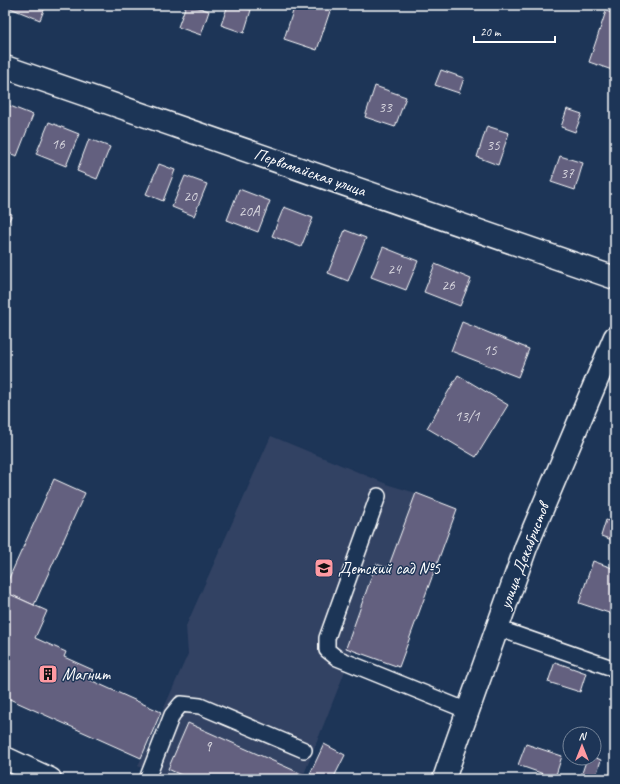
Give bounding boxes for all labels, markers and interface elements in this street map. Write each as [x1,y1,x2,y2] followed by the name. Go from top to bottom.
[474,18,555,44] scale bar
[480,24,502,40] text: 20 m
[378,98,393,117] house number: 33
[51,135,66,154] house number: 16
[486,136,501,155] house number: 35
[251,143,370,201] street label: Первомайская улица
[560,164,575,183] house number: 37
[183,187,198,206] house number: 20
[238,202,261,221] house number: 20А
[387,260,402,279] house number: 24
[441,276,456,295] house number: 26
[483,341,498,360] house number: 15
[454,407,481,426] house number: 13/1
[494,497,555,613] street label: улица Декабристов
[313,557,335,579] school or university icon: Детский сад №5
[338,558,441,579] place label: Детский сад №5
[37,663,59,685] building icon: Магнит
[62,664,111,685] place label: Магнит
[562,726,602,766] north arrow
[579,729,588,743] text: N
[205,737,213,756] house number: 9

